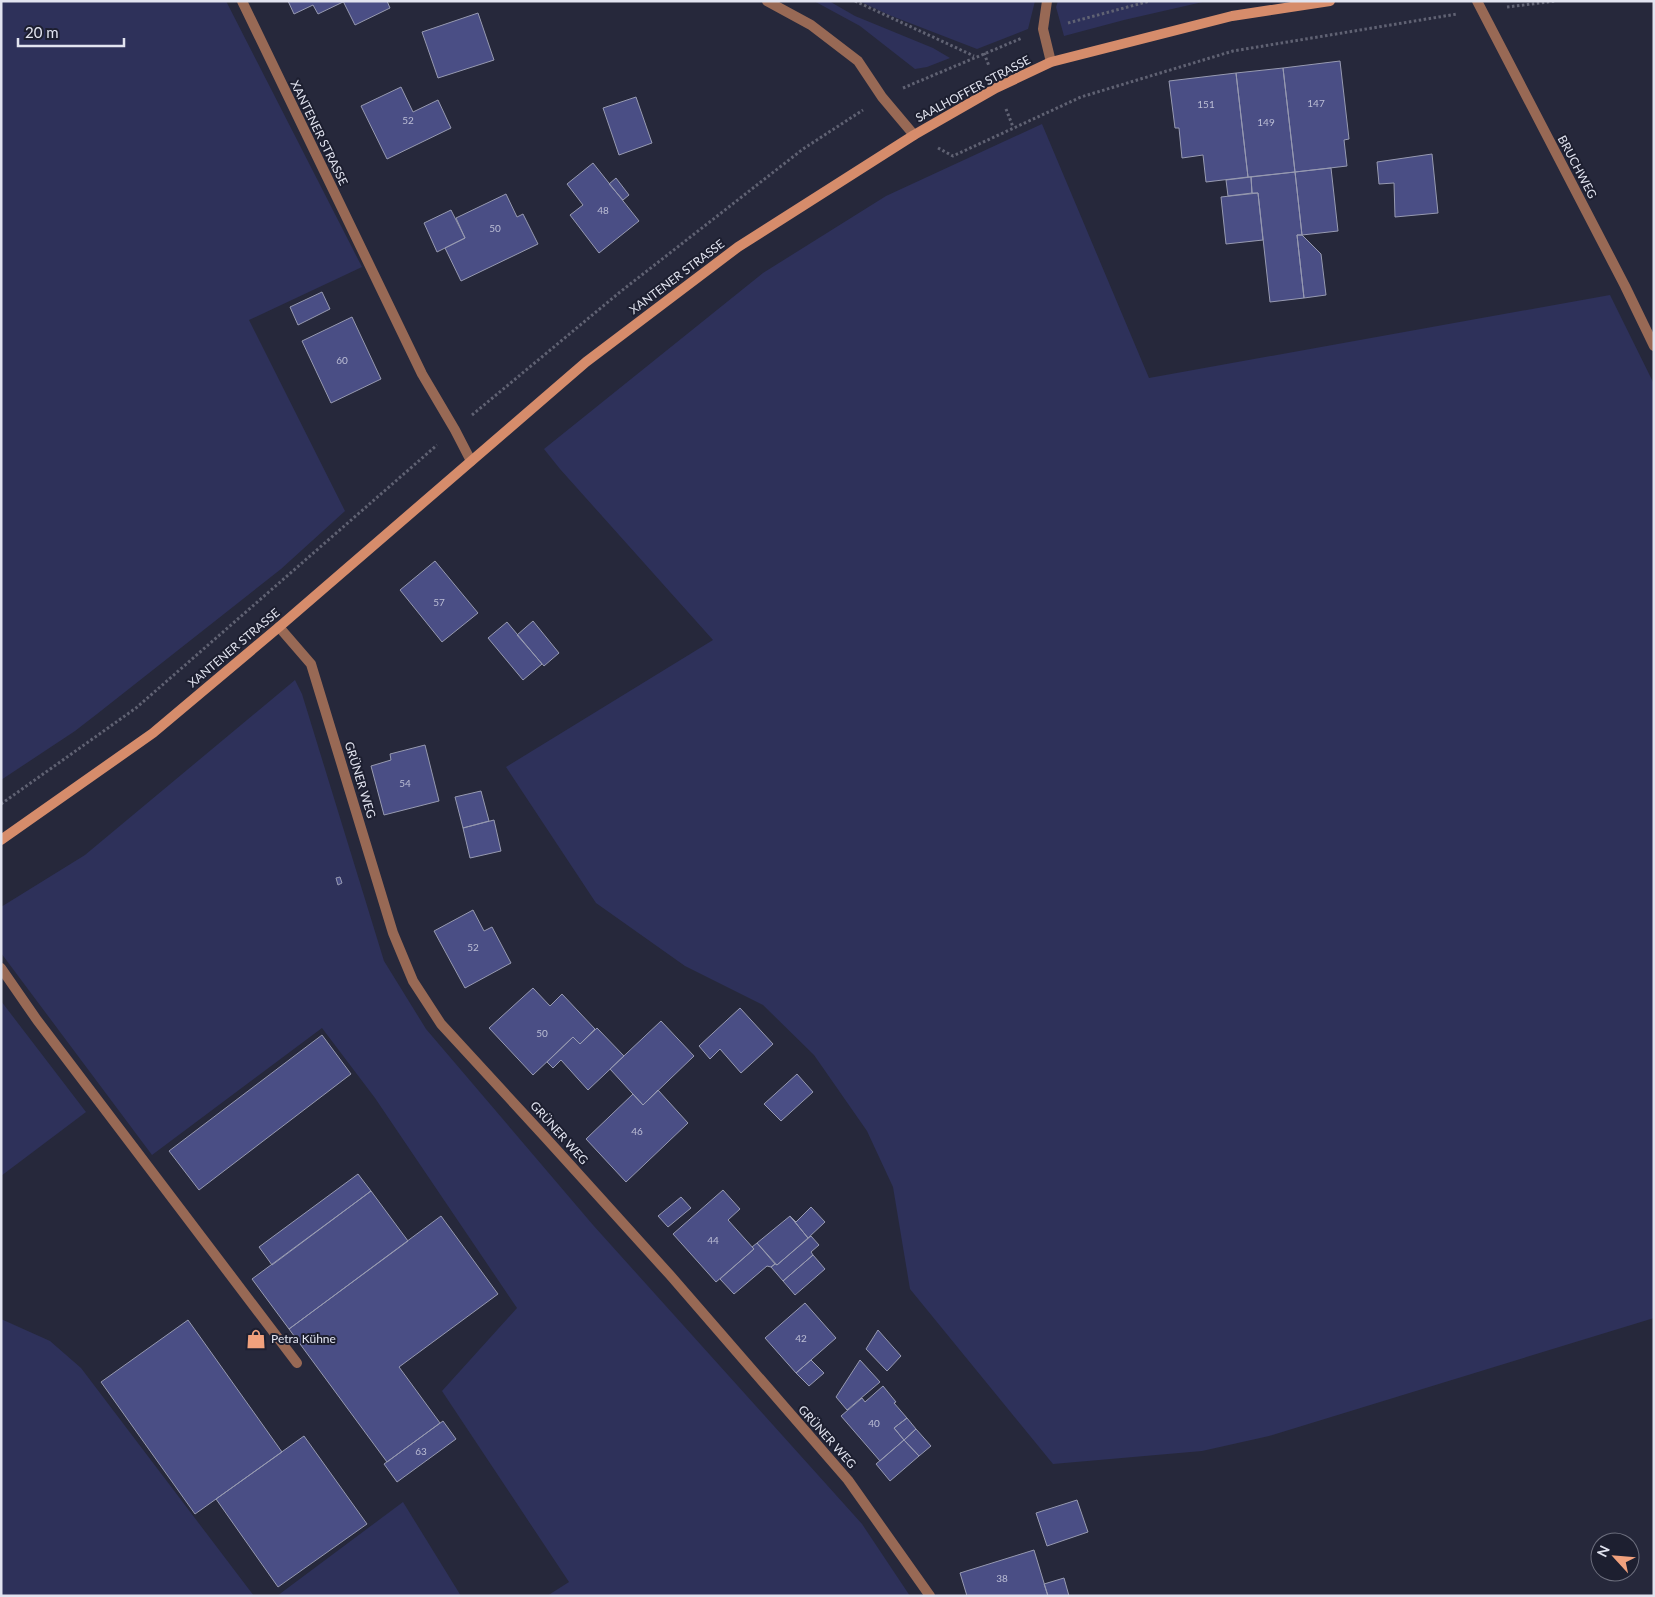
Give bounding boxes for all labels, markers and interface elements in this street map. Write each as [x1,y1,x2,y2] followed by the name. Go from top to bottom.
[18,15,124,47] scale bar
[25,23,59,41] text: 20 m
[913,52,1033,125] street label: SAALHOFFER STRASSE
[288,78,351,188] street label: XANTENER STRASSE
[1307,97,1325,109] house number: 147
[1197,98,1215,110] house number: 151
[402,114,414,126] house number: 52
[1257,116,1275,128] house number: 149
[1555,133,1600,201] street label: BRUCHWEG
[597,204,609,216] house number: 48
[489,222,501,234] house number: 50
[626,236,727,317] street label: XANTENER STRASSE
[336,354,348,366] house number: 60
[433,596,445,608] house number: 57
[185,605,283,690] street label: XANTENER STRASSE
[342,740,379,820] street label: GRÜNER WEG
[399,777,411,789] house number: 54
[467,941,479,953] house number: 52
[536,1027,548,1039] house number: 50
[527,1098,592,1167] street label: GRÜNER WEG
[631,1125,643,1137] house number: 46
[707,1234,719,1246] house number: 44
[245,1328,267,1350] shop icon: Petra Kühne
[271,1331,336,1346] place label: Petra Kühne
[795,1332,807,1344] house number: 42
[795,1402,860,1471] street label: GRÜNER WEG
[868,1417,880,1429] house number: 40
[415,1445,427,1457] house number: 63
[1590,1532,1640,1582] north arrow
[1593,1543,1613,1560] text: N
[996,1572,1008,1584] house number: 38

